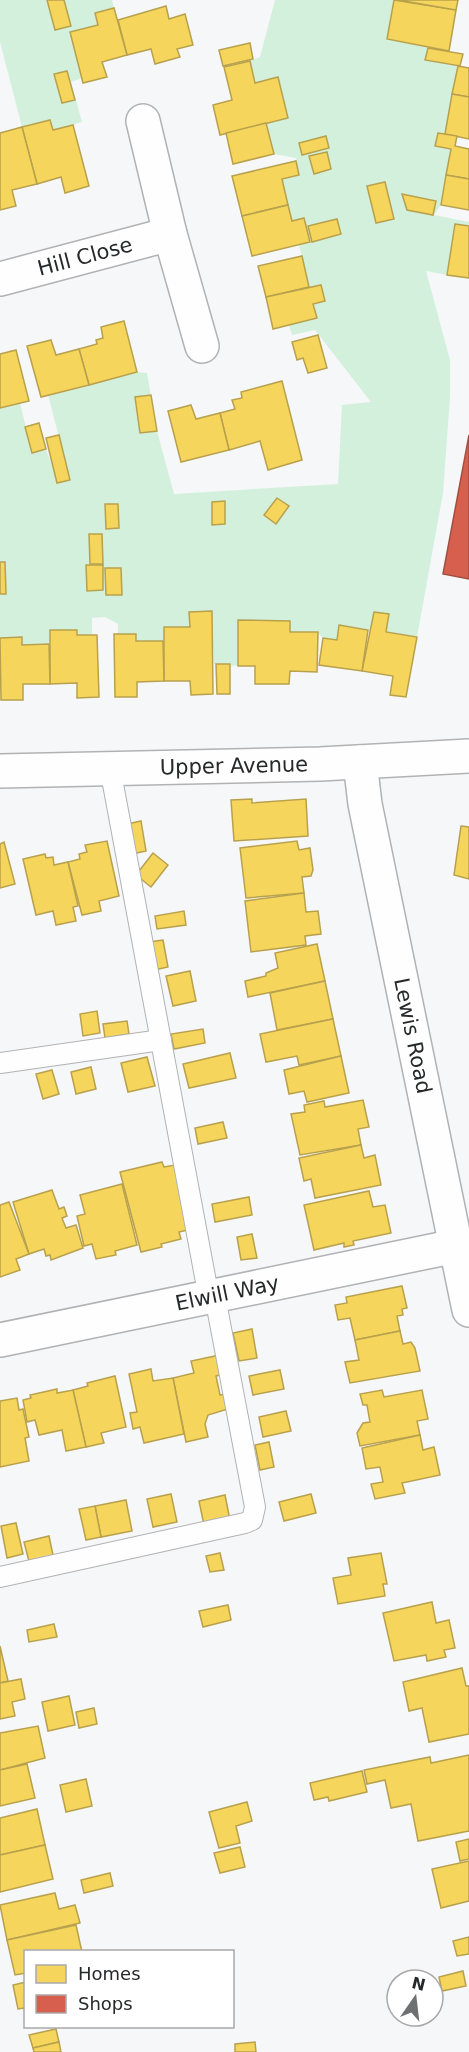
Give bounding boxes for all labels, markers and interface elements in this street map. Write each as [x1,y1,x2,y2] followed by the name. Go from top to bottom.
[35,232,135,281] street label: Hill Close
[160,752,308,780] street label: Upper Avenue
[389,976,436,1096] street label: Lewis Road
[173,1271,281,1316] street label: Elwill Way
[24,1950,234,2028] legend
[78,1963,141,1984] text: Homes
[385,1968,445,2028] north arrow
[410,1973,427,1995] text: N
[78,1993,133,2014] text: Shops

